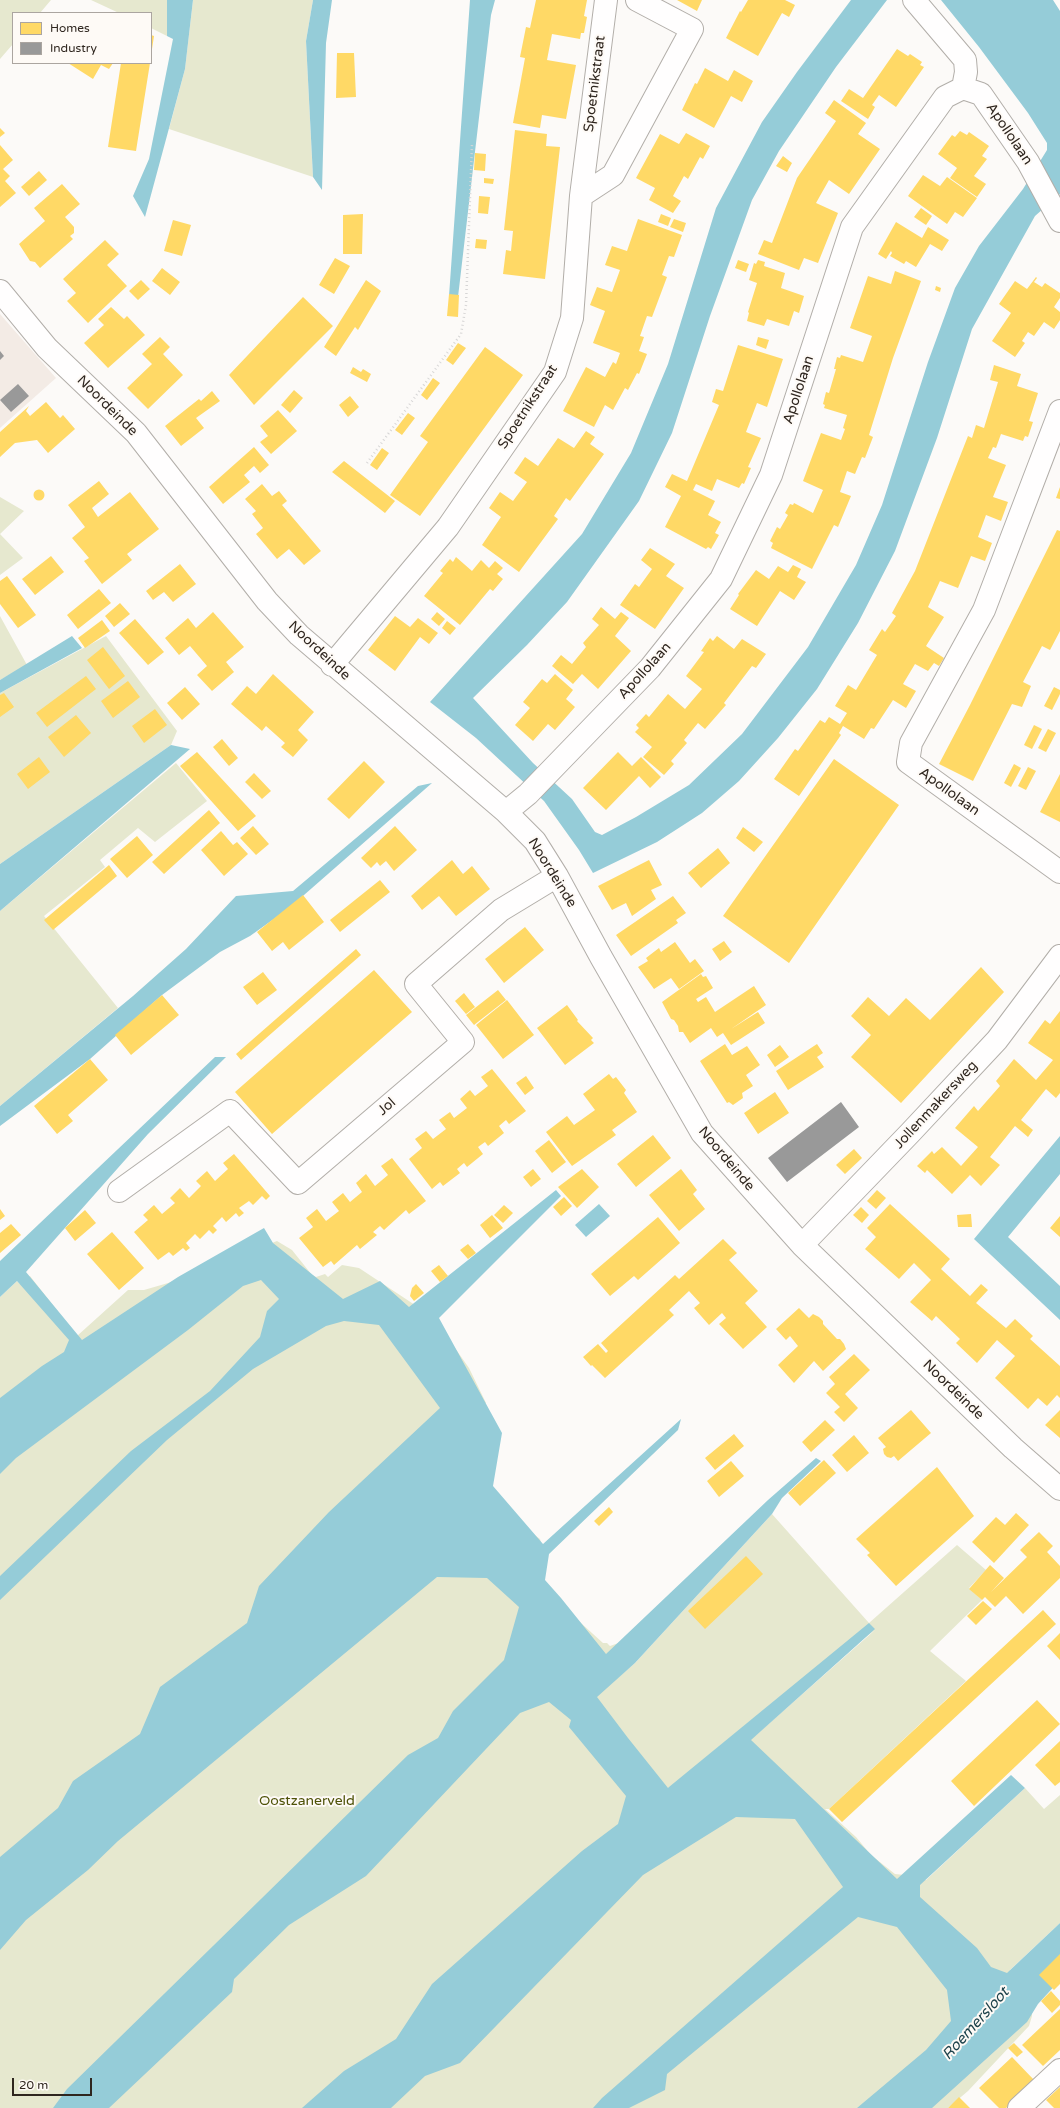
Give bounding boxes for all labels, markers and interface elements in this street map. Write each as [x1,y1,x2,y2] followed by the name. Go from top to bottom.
[12,12,152,64] legend
[50,21,90,35] text: Homes
[581,35,609,133] street label: Spoetnikstraat
[50,41,97,55] text: Industry
[982,100,1036,168] street label: Apollolaan
[780,354,818,426] street label: Apollolaan
[495,362,561,452] street label: Spoetnikstraat
[73,372,141,440] street label: Noordeinde
[284,618,354,684] street label: Noordeinde
[615,639,675,703] street label: Apollolaan
[915,764,983,820] street label: Apollolaan
[524,835,580,911] street label: Noordeinde
[891,1057,981,1153] street label: Jollenmakersweg
[374,1095,400,1119] street label: Jol
[694,1123,758,1195] street label: Noordeinde
[919,1357,987,1423] street label: Noordeinde
[259,1793,355,1809] park label: Oostzanerveld
[939,1984,1013,2064] water label: Roemersloot
[14,2070,94,2096] scale bar
[19,2078,48,2092] text: 20 m

